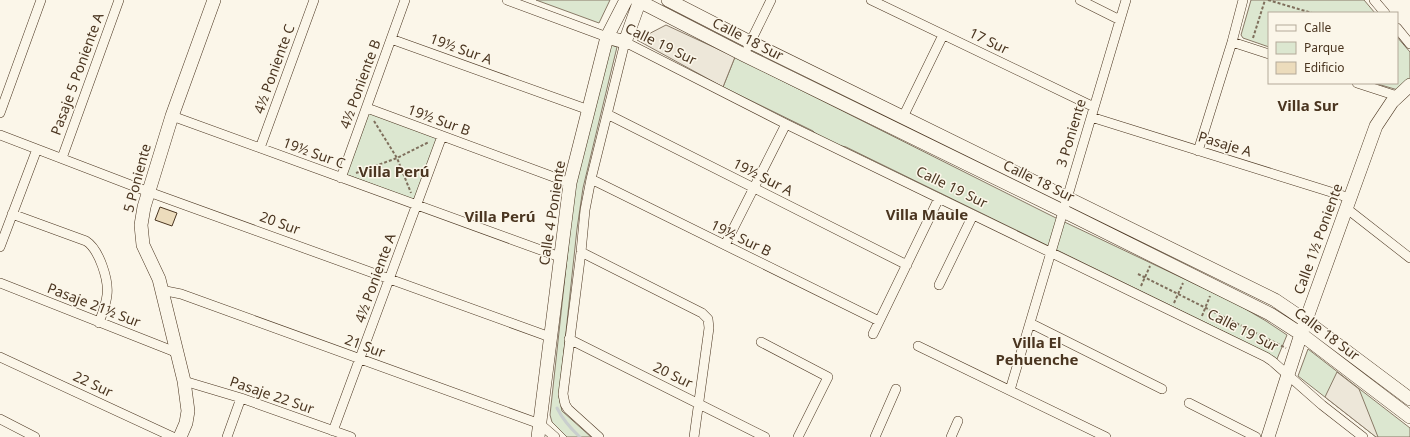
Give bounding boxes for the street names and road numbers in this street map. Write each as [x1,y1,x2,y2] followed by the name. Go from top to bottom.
[46,10,108,138] street label: Pasaje 5 Poniente A
[709,13,787,65] street label: Calle 18 Sur
[622,18,700,69] street label: Calle 19 Sur
[249,21,299,116] street label: 4½ Poniente C
[966,23,1012,58] street label: 17 Sur
[427,28,495,69] street label: 19½ Sur A
[335,36,385,131] street label: 4½ Poniente B
[1051,96,1090,169] street label: 3 Poniente
[405,99,473,140] street label: 19½ Sur B
[1196,126,1254,161] street label: Pasaje A
[280,132,348,173] street label: 19½ Sur C
[118,141,155,214] street label: 5 Poniente
[730,153,797,200] street label: 19½ Sur A
[1000,155,1078,206] street label: Calle 18 Sur
[534,159,569,267] street label: Calle 4 Poniente
[913,161,991,212] street label: Calle 19 Sur
[1289,181,1346,297] street label: Calle 1½ Poniente
[257,206,303,239] street label: 20 Sur
[708,215,775,260] street label: 19½ Sur B
[350,230,400,325] street label: 4½ Poniente A
[45,278,144,331] street label: Pasaje 21½ Sur
[1291,303,1364,365] street label: Calle 18 Sur
[1204,304,1282,356] street label: Calle 19 Sur
[342,329,388,362] street label: 21 Sur
[650,357,696,392] street label: 20 Sur
[70,366,116,401] street label: 22 Sur
[228,371,317,418] street label: Pasaje 22 Sur

